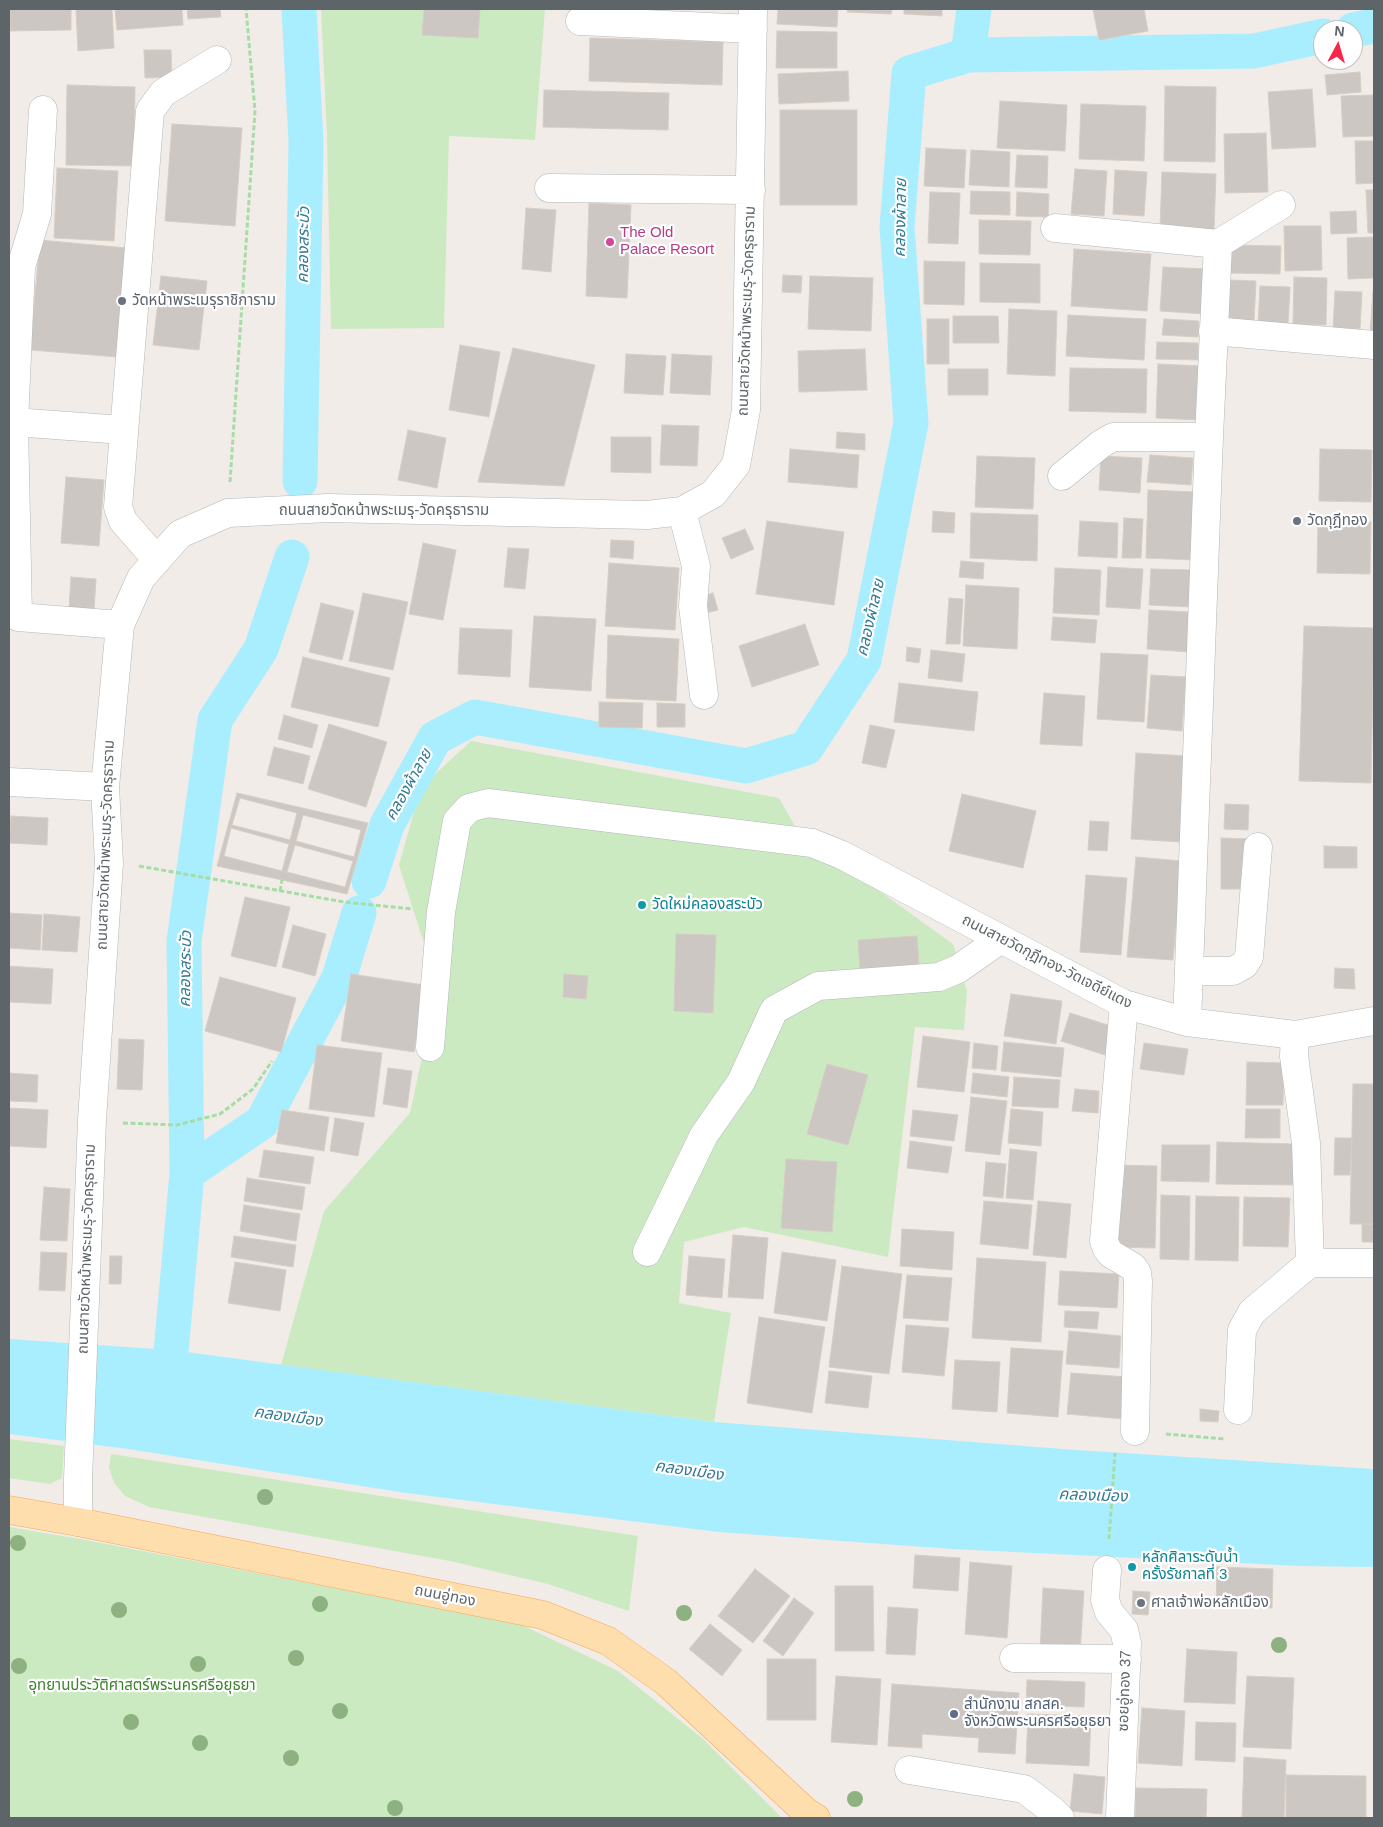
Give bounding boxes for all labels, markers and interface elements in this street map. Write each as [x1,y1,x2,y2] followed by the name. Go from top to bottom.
[1313,20,1363,70] north arrow
[1334,23,1345,40] text: N
[891,178,911,258] water label: คลองผ้าลาย
[734,206,760,416] street label: ถนนสายวัดหน้าพระเมรุ-วัดครุธาราม
[294,207,314,283] water label: คลองสระบัว
[620,224,714,259] place label: The Old Palace Resort
[604,236,616,248] marker: The Old Palace Resort
[132,292,276,310] place label: วัดหน้าพระเมรุราชิการาม
[116,295,128,307] marker: วัดหน้าพระเมรุราชิการาม
[279,502,489,520] street label: ถนนสายวัดหน้าพระเมรุ-วัดครุธาราม
[1307,512,1367,530] place label: วัดกุฎีทอง
[1291,515,1303,527] marker: วัดกุฎีทอง
[853,577,889,659] water label: คลองผ้าลาย
[93,740,119,950] street label: ถนนสายวัดหน้าพระเมรุ-วัดครุธาราม
[382,746,436,824] water label: คลองผ้าลาย
[652,896,763,914] place label: วัดใหม่คลองสระบัว
[636,899,648,911] marker: วัดใหม่คลองสระบัว
[959,911,1135,1013] street label: ถนนสายวัดกุฎีทอง-วัดเจดีย์แดง
[176,931,196,1007] water label: คลองสระบัว
[74,1144,100,1354] street label: ถนนสายวัดหน้าพระเมรุ-วัดครุธาราม
[252,1403,324,1431] water label: คลองเมือง
[653,1457,725,1485] water label: คลองเมือง
[1058,1485,1128,1507] water label: คลองเมือง
[1142,1549,1238,1584] place label: หลักศิลาระดับน้ำ ครั้งรัชกาลที่ 3
[1126,1561,1138,1573] marker: หลักศิลาระดับน้ำ ครั้งรัชกาลที่ 3
[413,1581,477,1611] street label: ถนนอู่ทอง
[1151,1594,1269,1612] place label: ศาลเจ้าพ่อหลักเมือง
[1135,1597,1147,1609] marker: ศาลเจ้าพ่อหลักเมือง
[1115,1650,1135,1732] street label: ซอยอู่ทอง 37
[28,1677,256,1695] park label: อุทยานประวัติศาสตร์พระนครศรีอยุธยา
[964,1696,1111,1731] place label: สำนักงาน สกสค. จังหวัดพระนครศรีอยุธยา
[948,1708,960,1720] marker: สำนักงาน สกสค. จังหวัดพระนครศรีอยุธยา

